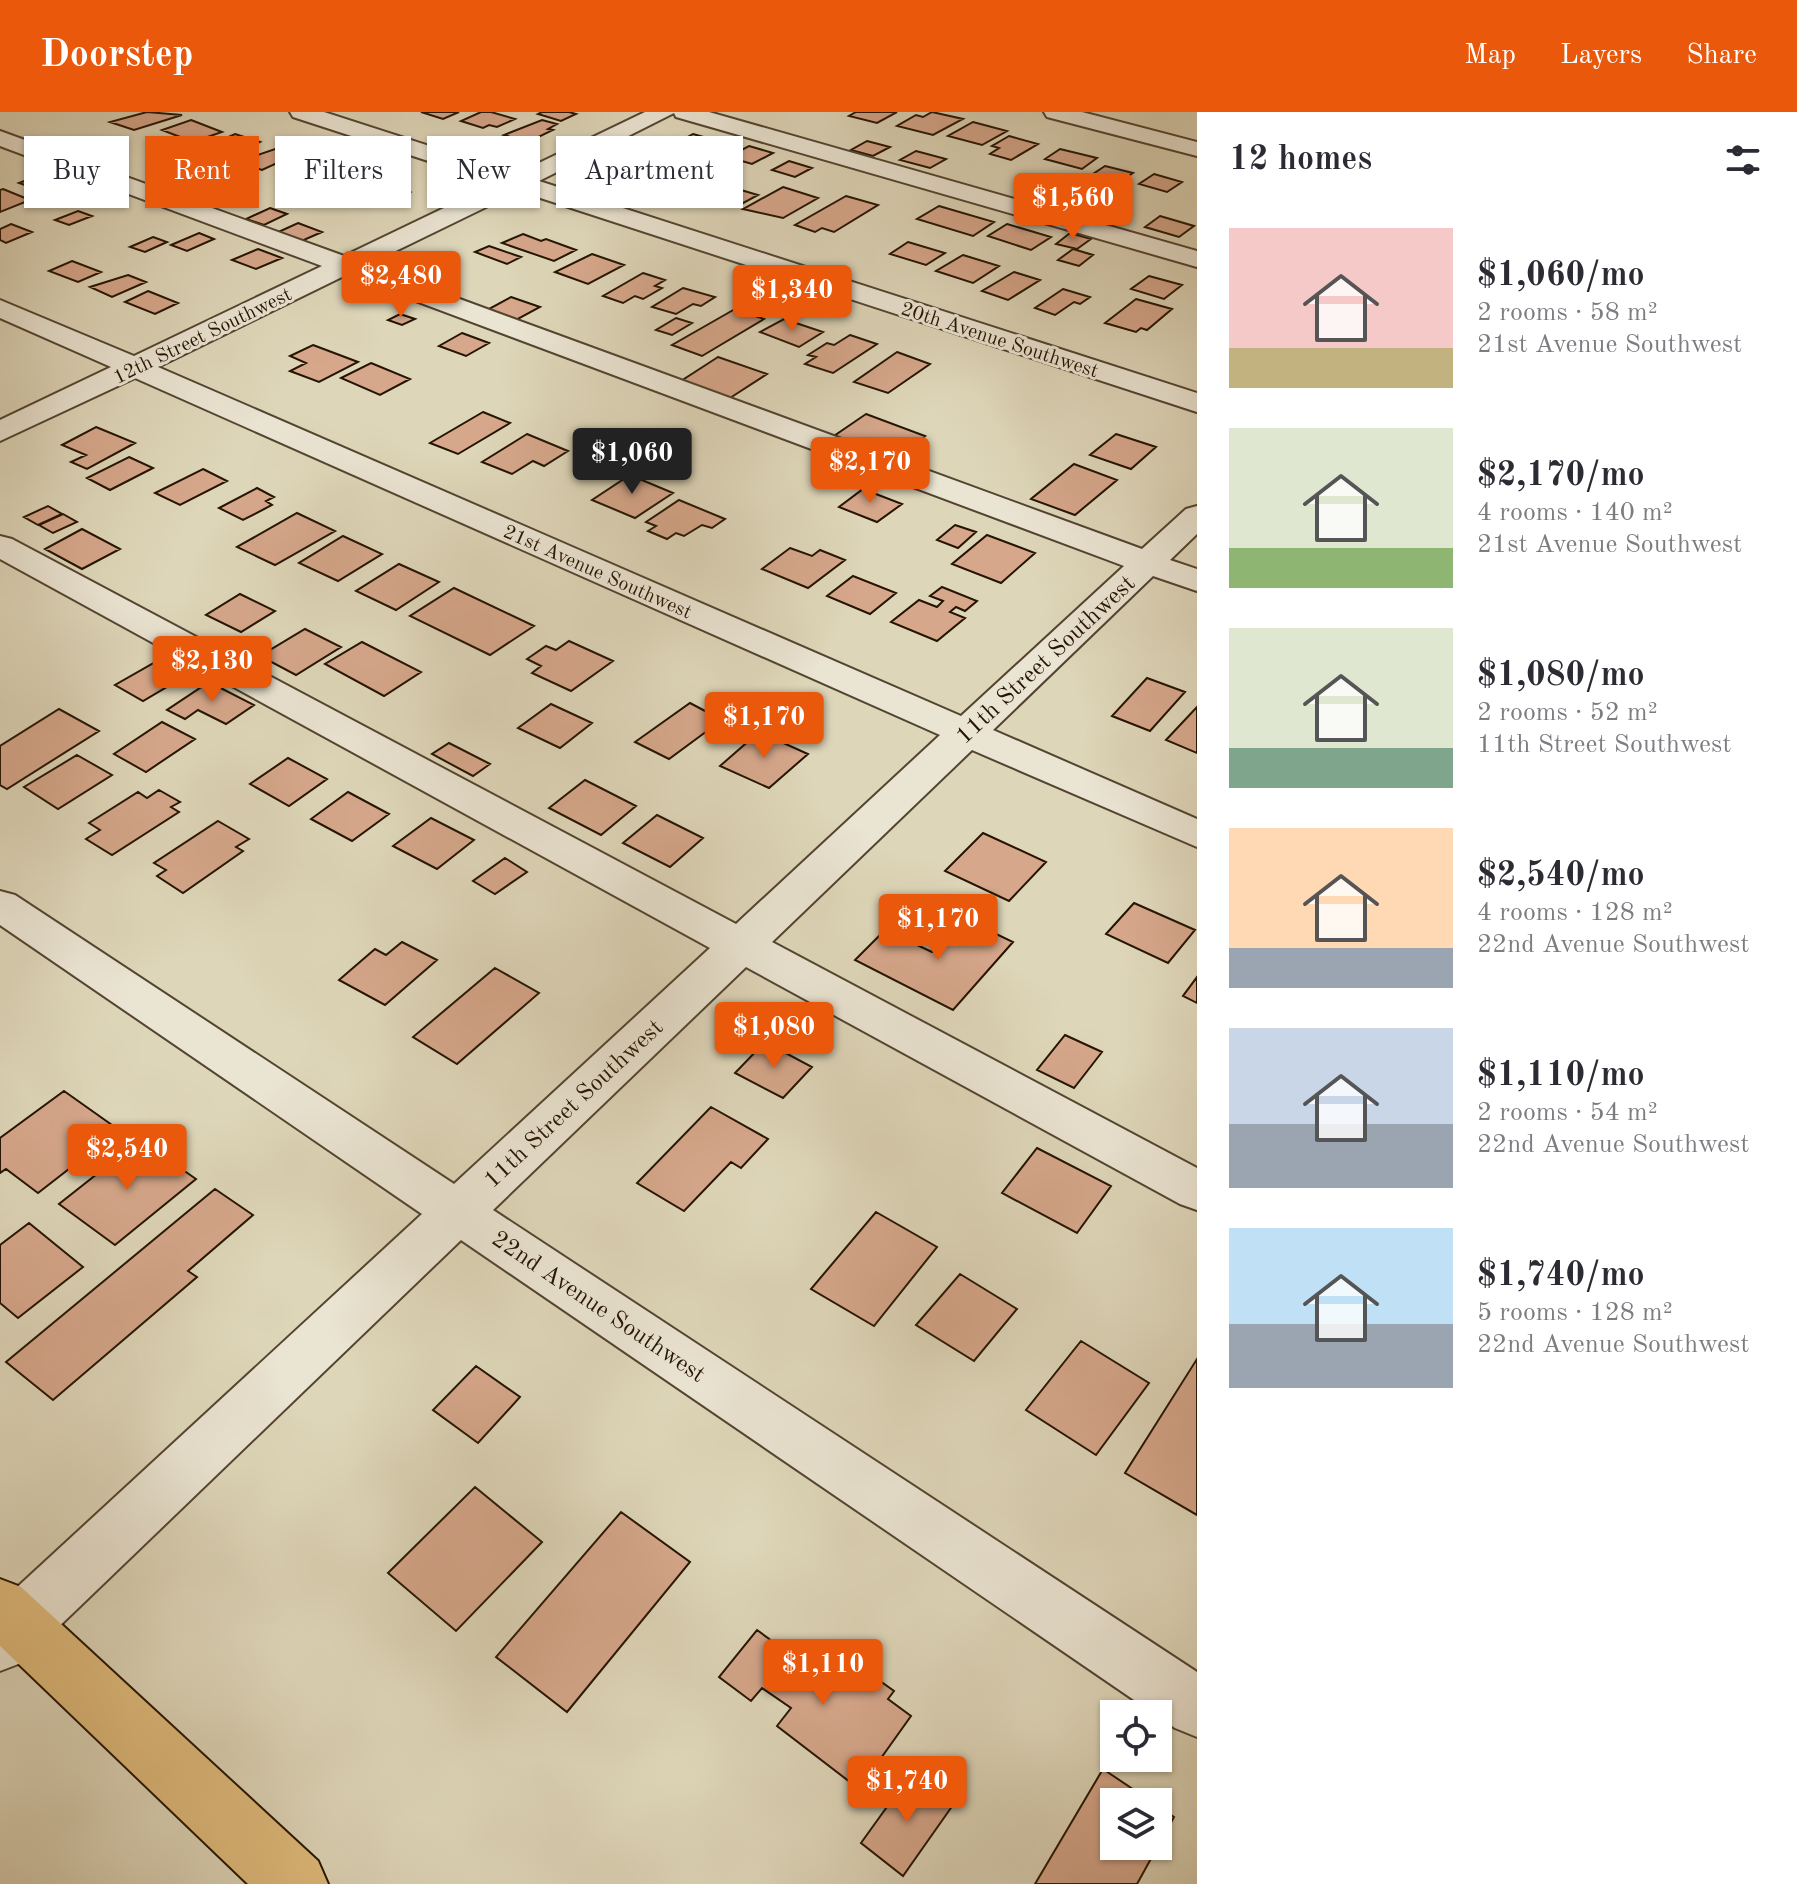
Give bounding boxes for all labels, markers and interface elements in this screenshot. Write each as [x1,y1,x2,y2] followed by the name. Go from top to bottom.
[40,37,193,75] text: Doorstep
[1464,42,1516,70] text: Map
[1560,42,1642,70] text: Layers
[1686,42,1757,70] text: Share
[24,136,129,208] chip: Buy
[145,136,259,208] chip: Rent
[275,136,411,208] chip: Filters
[427,136,540,208] chip: New
[556,136,743,208] chip: Apartment
[1721,138,1765,182] icon: filters
[1229,143,1372,177] text: 12 homes
[1008,173,1138,241] pin: $1,560
[1032,186,1114,212] text: $1,560
[336,251,466,319] pin: $2,480
[1477,259,1645,293] text: $1,060/mo
[1293,260,1389,356] icon: home
[360,264,442,290] text: $2,480
[727,265,857,333] pin: $1,340
[751,278,833,304] text: $1,340
[111,285,295,389] street label: 12th Street Southwest
[898,300,1100,382] street label: 20th Avenue Southwest
[1477,300,1658,326] text: 2 rooms · 58 m²
[1477,332,1742,358] text: 21st Avenue Southwest
[567,428,697,496] pin: $1,060
[805,437,935,505] pin: $2,170
[591,441,673,467] text: $1,060
[829,450,911,476] text: $2,170
[1477,459,1645,493] text: $2,170/mo
[1293,460,1389,556] icon: home
[1477,500,1673,526] text: 4 rooms · 140 m²
[500,522,694,623] street label: 21st Avenue Southwest
[1477,532,1742,558] text: 21st Avenue Southwest
[952,572,1140,749] street label: 11th Street Southwest
[147,636,277,704] pin: $2,130
[171,649,253,675] text: $2,130
[1477,659,1645,693] text: $1,080/mo
[1293,660,1389,756] icon: home
[699,692,829,760] pin: $1,170
[1477,700,1658,726] text: 2 rooms · 52 m²
[723,705,805,731] text: $1,170
[1477,732,1731,758] text: 11th Street Southwest
[1477,859,1645,893] text: $2,540/mo
[1293,860,1389,956] icon: home
[873,894,1003,962] pin: $1,170
[1477,900,1673,926] text: 4 rooms · 128 m²
[897,907,979,933] text: $1,170
[1477,932,1749,958] text: 22nd Avenue Southwest
[709,1002,839,1070] pin: $1,080
[733,1015,815,1041] text: $1,080
[480,1016,668,1193] street label: 11th Street Southwest
[1477,1059,1645,1093] text: $1,110/mo
[1293,1060,1389,1156] icon: home
[1477,1100,1658,1126] text: 2 rooms · 54 m²
[62,1124,192,1192] pin: $2,540
[1477,1132,1749,1158] text: 22nd Avenue Southwest
[86,1137,168,1163] text: $2,540
[487,1227,709,1388] street label: 22nd Avenue Southwest
[1477,1259,1645,1293] text: $1,740/mo
[1293,1260,1389,1356] icon: home
[1477,1300,1673,1326] text: 5 rooms · 128 m²
[1477,1332,1749,1358] text: 22nd Avenue Southwest
[758,1639,888,1707] pin: $1,110
[782,1652,864,1678] text: $1,110
[1100,1700,1172,1860] map controls
[1100,1700,1172,1772] button: locate
[842,1756,972,1824] pin: $1,740
[866,1769,948,1795] text: $1,740
[1100,1788,1172,1860] button: layers

